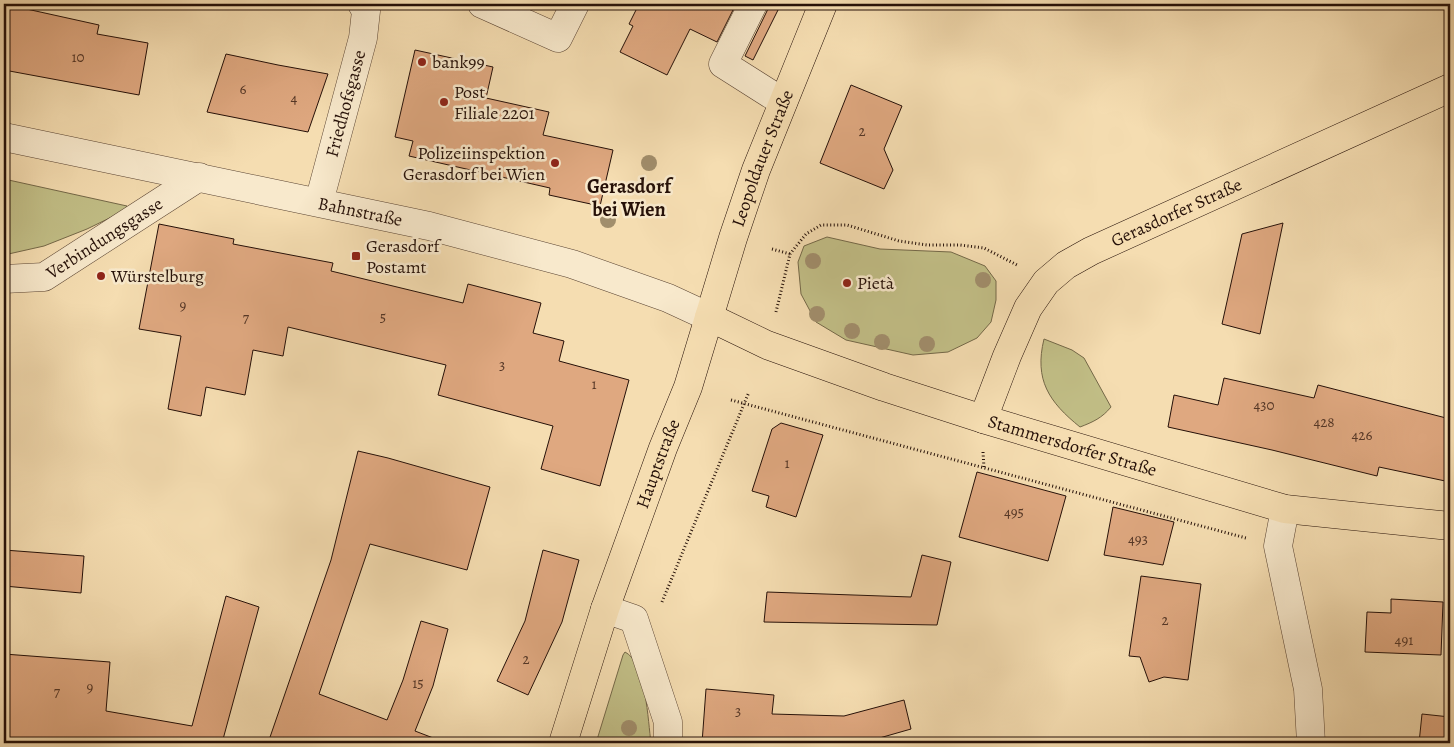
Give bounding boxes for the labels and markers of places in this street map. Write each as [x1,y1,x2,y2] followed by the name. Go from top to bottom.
[432,50,485,74] place label: bank99
[416,56,428,68] marker: bank99
[454,80,535,125] place label: Post Filiale 2201
[438,96,450,108] marker: Post Filiale 2201
[403,141,545,186] place label: Polizeiinspektion Gerasdorf bei Wien
[549,157,561,169] marker: Polizeiinspektion Gerasdorf bei Wien
[366,234,443,279] place label: Gerasdorf Postamt
[350,250,362,262] marker: Gerasdorf Postamt
[110,264,204,288] place label: Würstelburg
[95,270,107,282] marker: Würstelburg
[857,271,895,295] place label: Pietà
[841,277,853,289] marker: Pietà

